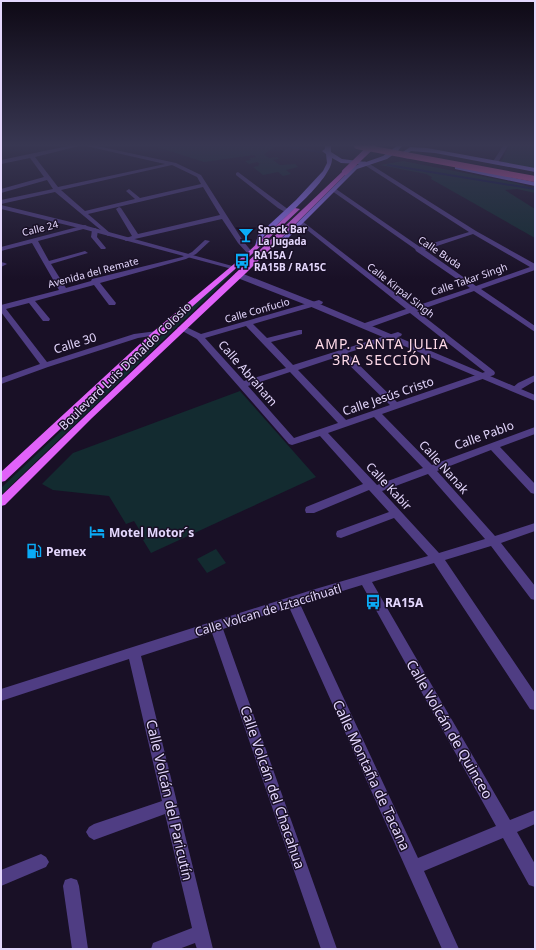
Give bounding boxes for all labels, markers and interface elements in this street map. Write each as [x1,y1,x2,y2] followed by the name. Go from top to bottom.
[20,217,60,239] street label: Calle 24
[258,222,308,248] place label: Snack Bar La Jugada
[237,226,255,244] bar icon: Snack Bar La Jugada
[415,232,465,272] street label: Calle Buda
[254,248,327,274] place label: RA15A / RA15B / RA15C
[233,252,251,270] bus stop icon: RA15A / RA15B / RA15C
[46,253,140,291] street label: Avenida del Remate
[364,259,438,321] street label: Calle Kirpal Singh
[429,259,509,299] street label: Calle Takar Singh
[223,294,291,326] street label: Calle Confucio
[55,298,195,434] street label: Boulevard Luis Donaldo Colosio
[51,328,99,358] street label: Calle 30
[315,334,449,369] district label: AMP. SANTA JULIA 3RA SECCIÓN
[215,336,281,410] street label: Calle Abraham
[340,372,436,420] street label: Calle Jesús Cristo
[452,416,516,454] street label: Calle Pablo
[415,436,473,498] street label: Calle Nanak
[362,458,416,514] street label: Calle Kabir
[88,523,106,541] hotel icon: Motel Motor´s
[109,524,194,541] place label: Motel Motor´s
[25,542,43,560] fuel station icon: Pemex
[46,543,86,560] place label: Pemex
[193,580,343,640] street label: Calle Volcan de Iztaccíhuatl
[364,593,382,611] bus stop icon: RA15A
[385,594,424,611] place label: RA15A
[402,656,498,802] street label: Calle Volcán de Quinceo
[329,697,415,853] street label: Calle Montaña de Tacana
[236,703,310,871] street label: Calle Volcán del Chacahua
[142,718,198,882] street label: Calle Volcán del Paricutín

